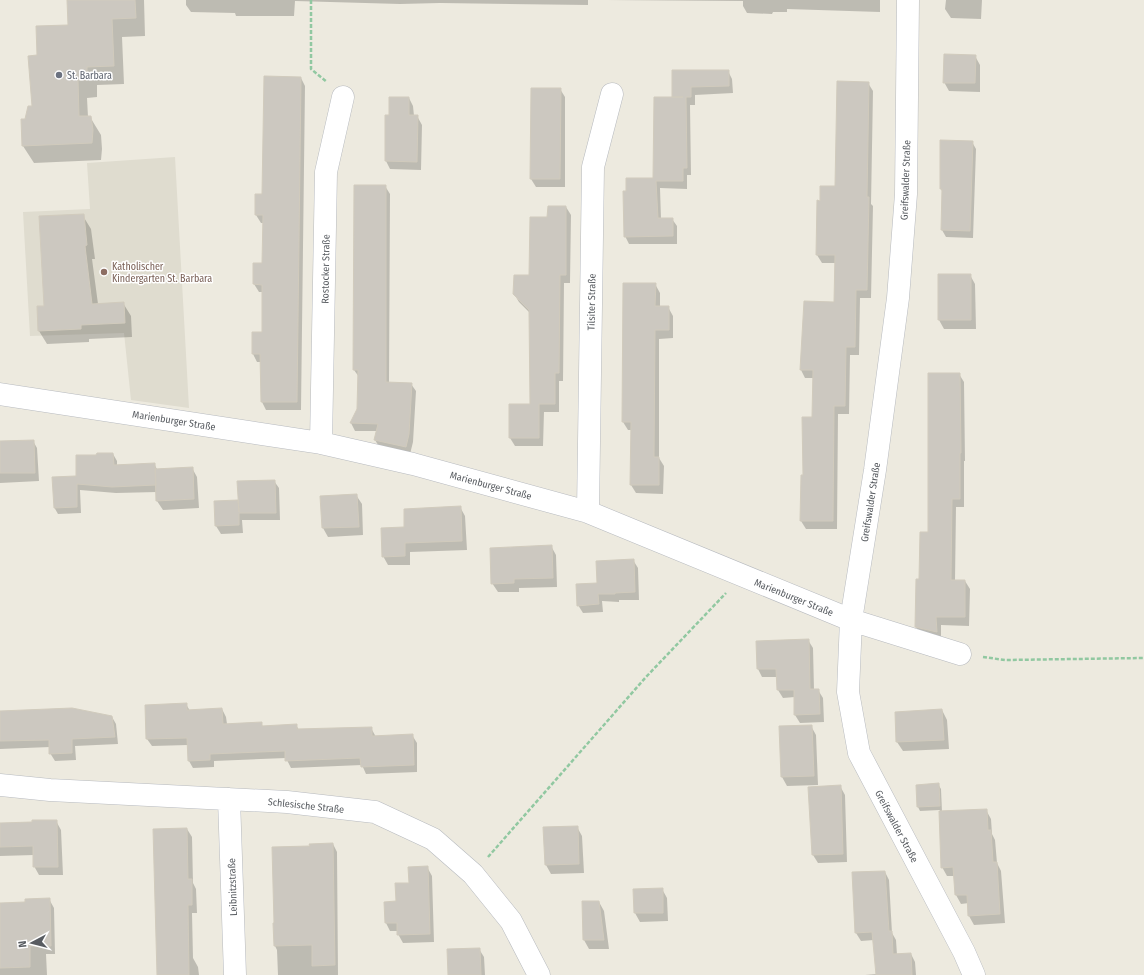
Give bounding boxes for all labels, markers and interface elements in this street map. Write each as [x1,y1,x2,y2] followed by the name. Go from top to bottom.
[54,70,64,80] marker: St. Barbara
[67,70,112,82] place label: St. Barbara
[899,140,913,220] street label: Greifswalder Straße
[319,234,333,304] street label: Rostocker Straße
[112,261,212,285] place label: Katholischer Kindergarten St. Barbara
[99,267,109,277] marker: Katholischer Kindergarten St. Barbara
[586,273,598,331] street label: Tilsiter Straße
[131,408,216,433] street label: Marienburger Straße
[859,462,883,543] street label: Greifswalder Straße
[449,469,533,503] street label: Marienburger Straße
[752,577,835,619] street label: Marienburger Straße
[872,788,920,865] street label: Greifswalder Straße
[267,796,345,816] street label: Schlesische Straße
[226,858,240,916] street label: Leibnitzstraße
[12,923,52,963] north arrow
[16,940,29,948] text: N

